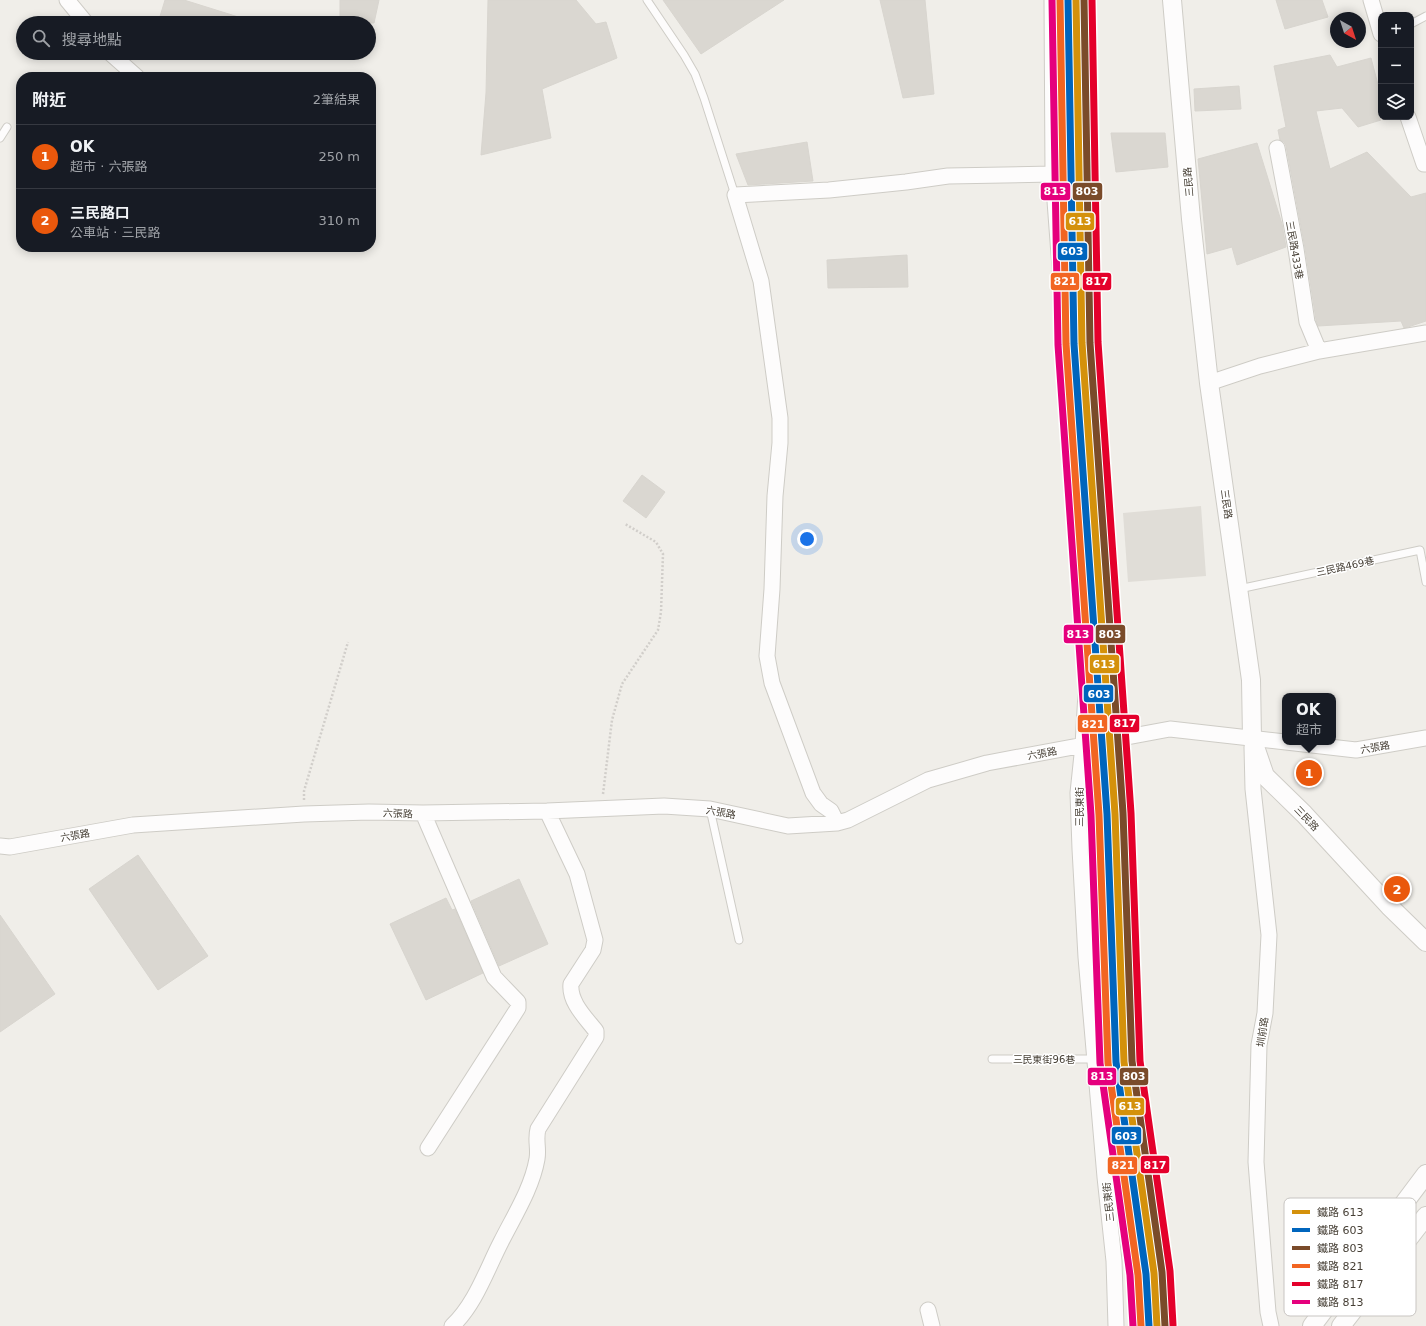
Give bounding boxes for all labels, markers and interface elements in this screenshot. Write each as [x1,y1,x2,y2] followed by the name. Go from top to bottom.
[1330,12,1366,48] north arrow
[1378,12,1414,120] map controls
[1378,12,1414,48] button: +
[16,16,376,60] search box
[30,27,52,49] icon: search
[62,31,122,49] text: 搜尋地點
[1378,48,1414,84] button: −
[1378,84,1414,120] button: layers
[32,90,66,110] text: 附近
[313,92,360,107] text: 2筆結果
[70,138,94,156] text: OK
[40,149,50,164] text: 1
[318,149,360,164] text: 250 m
[70,159,147,174] text: 超市 · 六張路
[1182,167,1195,197] street label: 三民路
[1040,182,1071,201] line badge: 813
[1072,182,1103,201] line badge: 803
[1044,185,1066,198] text: 813
[1076,185,1098,198] text: 803
[70,204,130,222] text: 三民路口
[1065,212,1095,231] line badge: 613
[40,213,50,228] text: 2
[318,213,360,228] text: 310 m
[1069,215,1091,228] text: 613
[1284,220,1305,280] street label: 三民路433巷
[70,225,160,240] text: 公車站 · 三民路
[1057,242,1088,261] line badge: 603
[1061,245,1083,258] text: 603
[1050,272,1080,291] line badge: 821
[1082,272,1112,291] line badge: 817
[1054,275,1076,288] text: 821
[1086,275,1108,288] text: 817
[1219,488,1234,520] street label: 三民路
[797,529,817,549] your location
[1315,555,1375,578] street label: 三民路469巷
[1063,624,1094,644] line badge: 813
[1095,624,1126,644] line badge: 803
[1067,628,1089,641] text: 813
[1099,628,1121,641] text: 803
[1089,654,1120,674] line badge: 613
[1093,658,1115,671] text: 613
[1083,684,1114,703] line badge: 603
[1088,688,1110,701] text: 603
[1282,693,1336,745] popup
[1296,701,1320,719] text: OK
[1077,714,1108,733] line badge: 821
[1109,714,1140,733] line badge: 817
[1114,717,1136,730] text: 817
[1082,718,1104,731] text: 821
[1296,722,1322,737] text: 超市
[1359,739,1391,756] street label: 六張路
[1026,745,1058,762] street label: 六張路
[1296,758,1322,788] pin: 1
[1074,787,1085,827] street label: 三民東街
[705,804,737,821] street label: 六張路
[1292,804,1321,833] street label: 三民路
[383,807,413,820] street label: 六張路
[59,827,91,844] street label: 六張路
[1384,874,1410,904] pin: 2
[1255,1016,1270,1048] street label: 圳前路
[1013,1054,1075,1065] street label: 三民東街96巷
[1087,1067,1117,1086] line badge: 813
[1119,1067,1149,1086] line badge: 803
[1091,1070,1113,1083] text: 813
[1123,1070,1145,1083] text: 803
[1115,1097,1145,1116] line badge: 613
[1119,1100,1141,1113] text: 613
[1111,1126,1142,1145] line badge: 603
[1115,1130,1137,1143] text: 603
[1140,1155,1170,1174] line badge: 817
[1107,1156,1138,1175] line badge: 821
[1112,1159,1134,1172] text: 821
[1144,1159,1166,1172] text: 817
[1101,1181,1116,1222] street label: 三民東街
[1284,1198,1416,1316] legend
[1317,1206,1364,1219] text: 鐵路 613
[1317,1224,1364,1237] text: 鐵路 603
[1317,1242,1364,1255] text: 鐵路 803
[1317,1260,1364,1273] text: 鐵路 821
[1317,1278,1364,1291] text: 鐵路 817
[1317,1296,1364,1309] text: 鐵路 813

